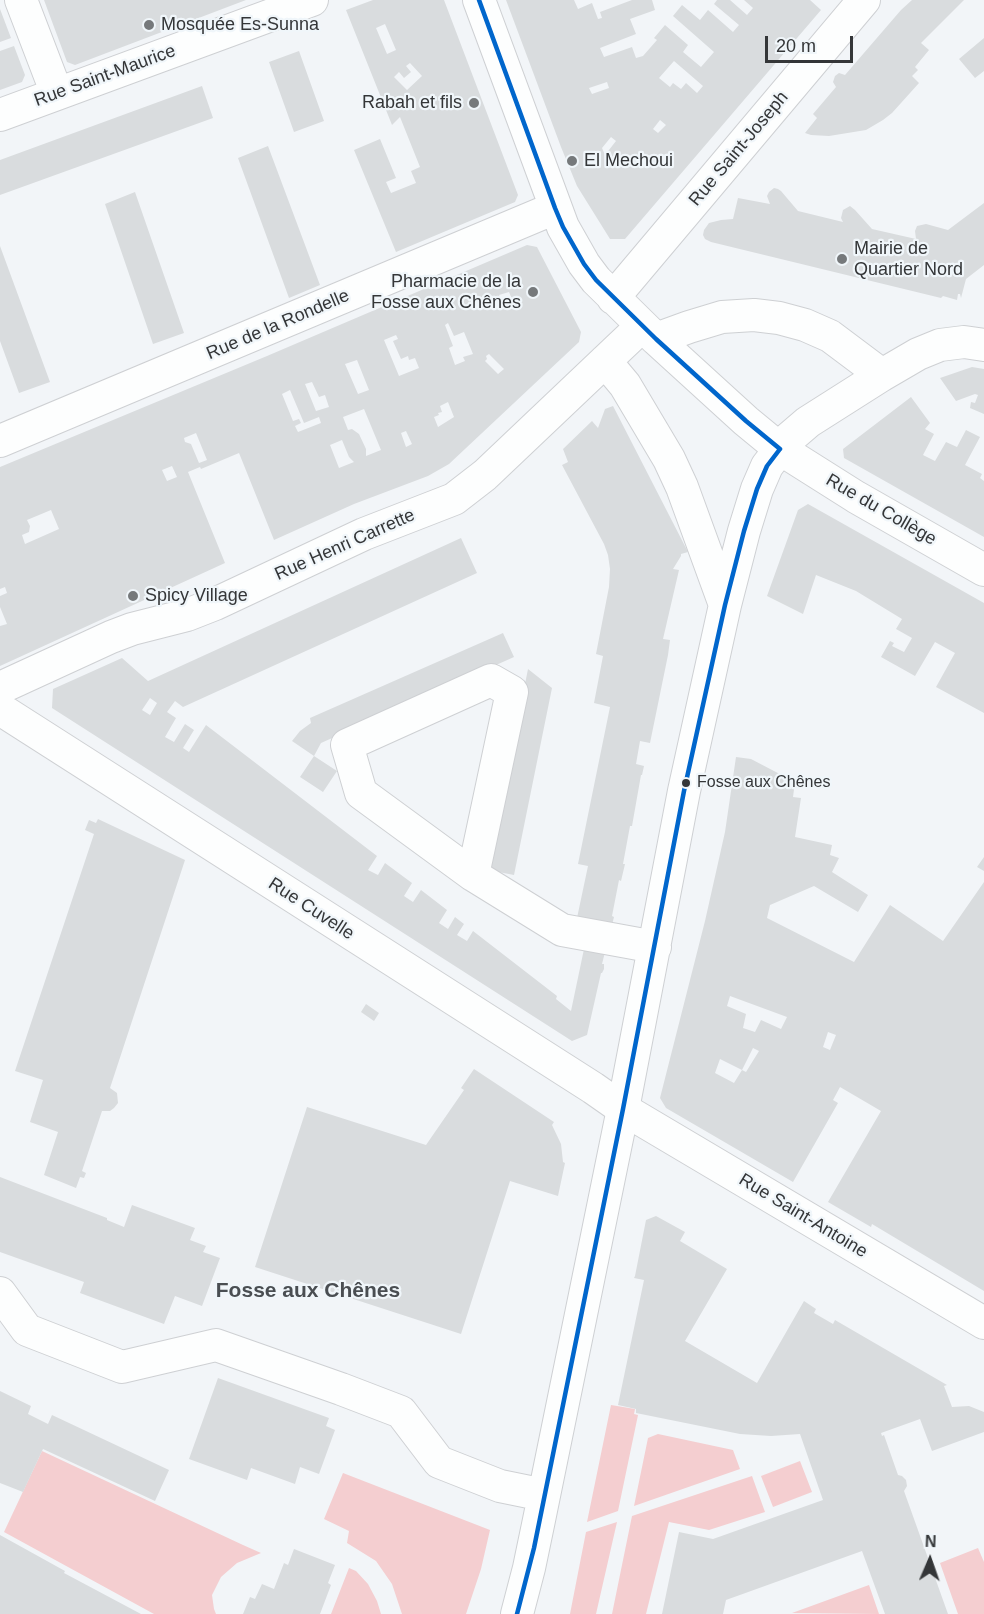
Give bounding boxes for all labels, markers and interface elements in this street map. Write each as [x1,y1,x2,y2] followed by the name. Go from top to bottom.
[161,14,319,36] place label: Mosquée Es-Sunna
[142,18,156,32] marker: Mosquée Es-Sunna
[768,24,856,62] scale bar
[776,36,816,56] text: 20 m
[31,40,179,112] street label: Rue Saint-Maurice
[685,87,793,211] street label: Rue Saint-Joseph
[362,92,462,114] place label: Rabah et fils
[467,96,481,110] marker: Rabah et fils
[584,150,673,172] place label: El Mechoui
[565,154,579,168] marker: El Mechoui
[854,238,963,280] place label: Mairie de Quartier Nord
[835,252,849,266] marker: Mairie de Quartier Nord
[371,271,521,314] place label: Pharmacie de la Fosse aux Chênes
[203,285,353,365] street label: Rue de la Rondelle
[526,285,540,299] marker: Pharmacie de la Fosse aux Chênes
[822,470,940,550] street label: Rue du Collège
[272,504,418,586] street label: Rue Henri Carrette
[145,585,248,607] place label: Spicy Village
[126,589,140,603] marker: Spicy Village
[697,773,830,793] place label: Fosse aux Chênes
[680,777,692,789] marker: Fosse aux Chênes
[264,873,358,945] street label: Rue Cuvelle
[735,1169,871,1263] street label: Rue Saint-Antoine
[216,1278,400,1304] district label: Fosse aux Chênes
[900,1530,960,1590] north arrow
[925,1533,937,1550] text: N

